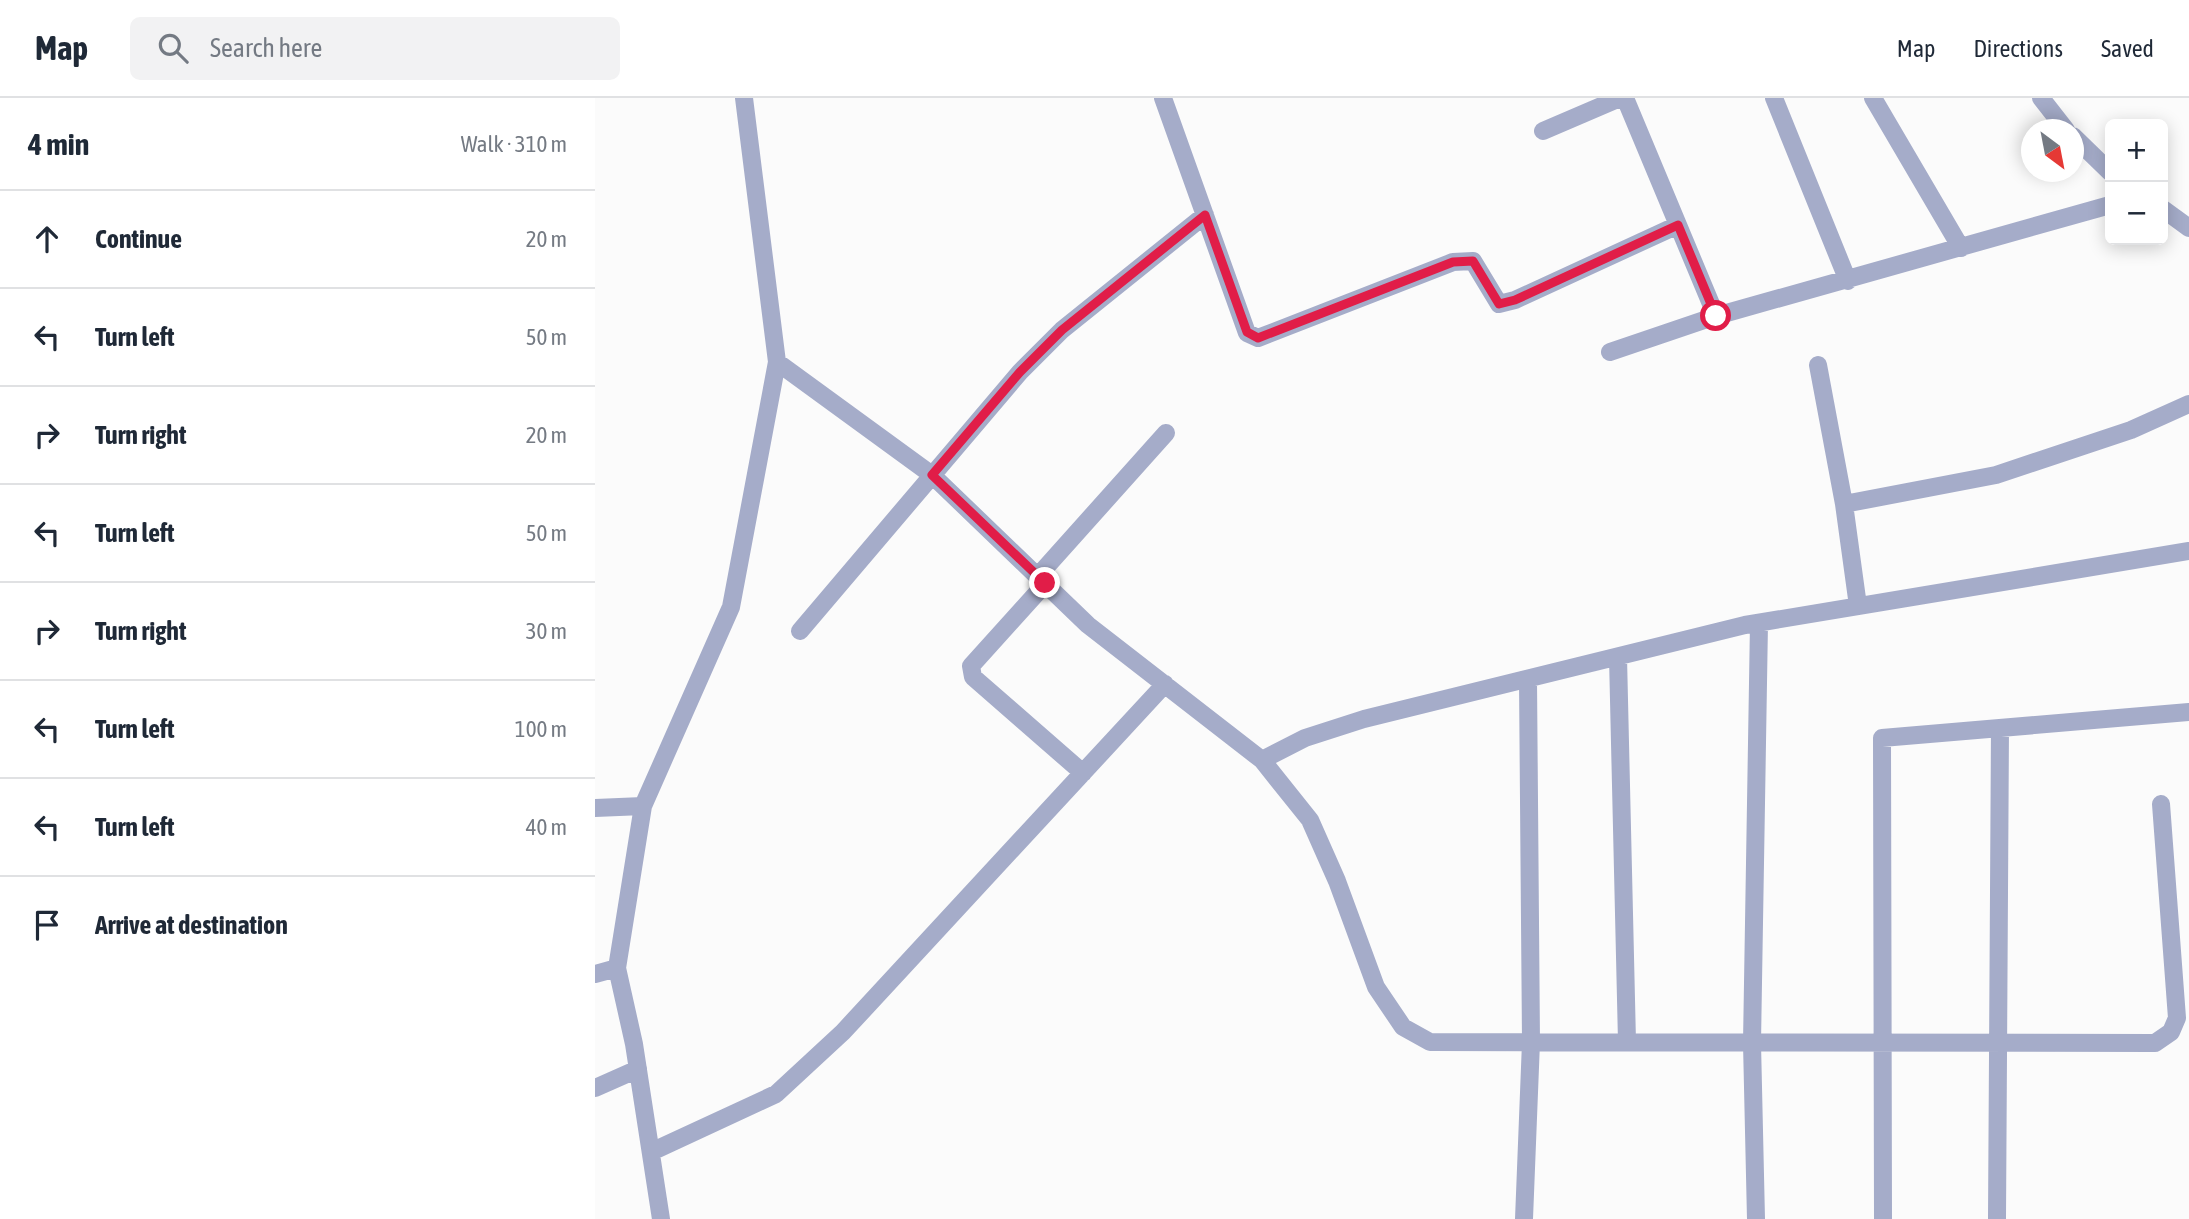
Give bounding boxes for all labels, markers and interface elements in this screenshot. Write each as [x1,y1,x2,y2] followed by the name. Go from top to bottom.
[130,17,620,80] search box
[35,29,88,67] text: Map
[154,29,192,67] icon: search
[210,33,322,63] text: Search here
[1897,35,1935,62] text: Map
[1973,35,2063,62] text: Directions
[2101,35,2154,62] text: Saved
[2021,119,2084,182] north arrow
[2105,119,2168,245] map controls
[2105,119,2168,182] button: +
[28,127,89,161] text: 4 min
[461,131,567,157] text: Walk · 310 m
[2105,182,2168,245] button: −
[28,220,66,258] icon: ahead
[95,224,182,254] text: Continue
[526,226,567,252] text: 20 m
[1700,300,1731,331] route start
[28,318,66,356] icon: left
[95,322,175,352] text: Turn left
[526,324,567,350] text: 50 m
[28,416,66,454] icon: right
[95,420,186,450] text: Turn right
[526,422,567,448] text: 20 m
[28,514,66,552] icon: left
[95,518,175,548] text: Turn left
[526,520,567,546] text: 50 m
[1029,567,1060,598] route end
[28,612,66,650] icon: right
[95,616,186,646] text: Turn right
[526,618,567,644] text: 30 m
[28,710,66,748] icon: left
[95,714,175,744] text: Turn left
[515,716,567,742] text: 100 m
[28,808,66,846] icon: left
[95,812,175,842] text: Turn left
[526,814,567,840] text: 40 m
[28,906,66,944] icon: arrive
[95,910,288,940] text: Arrive at destination

